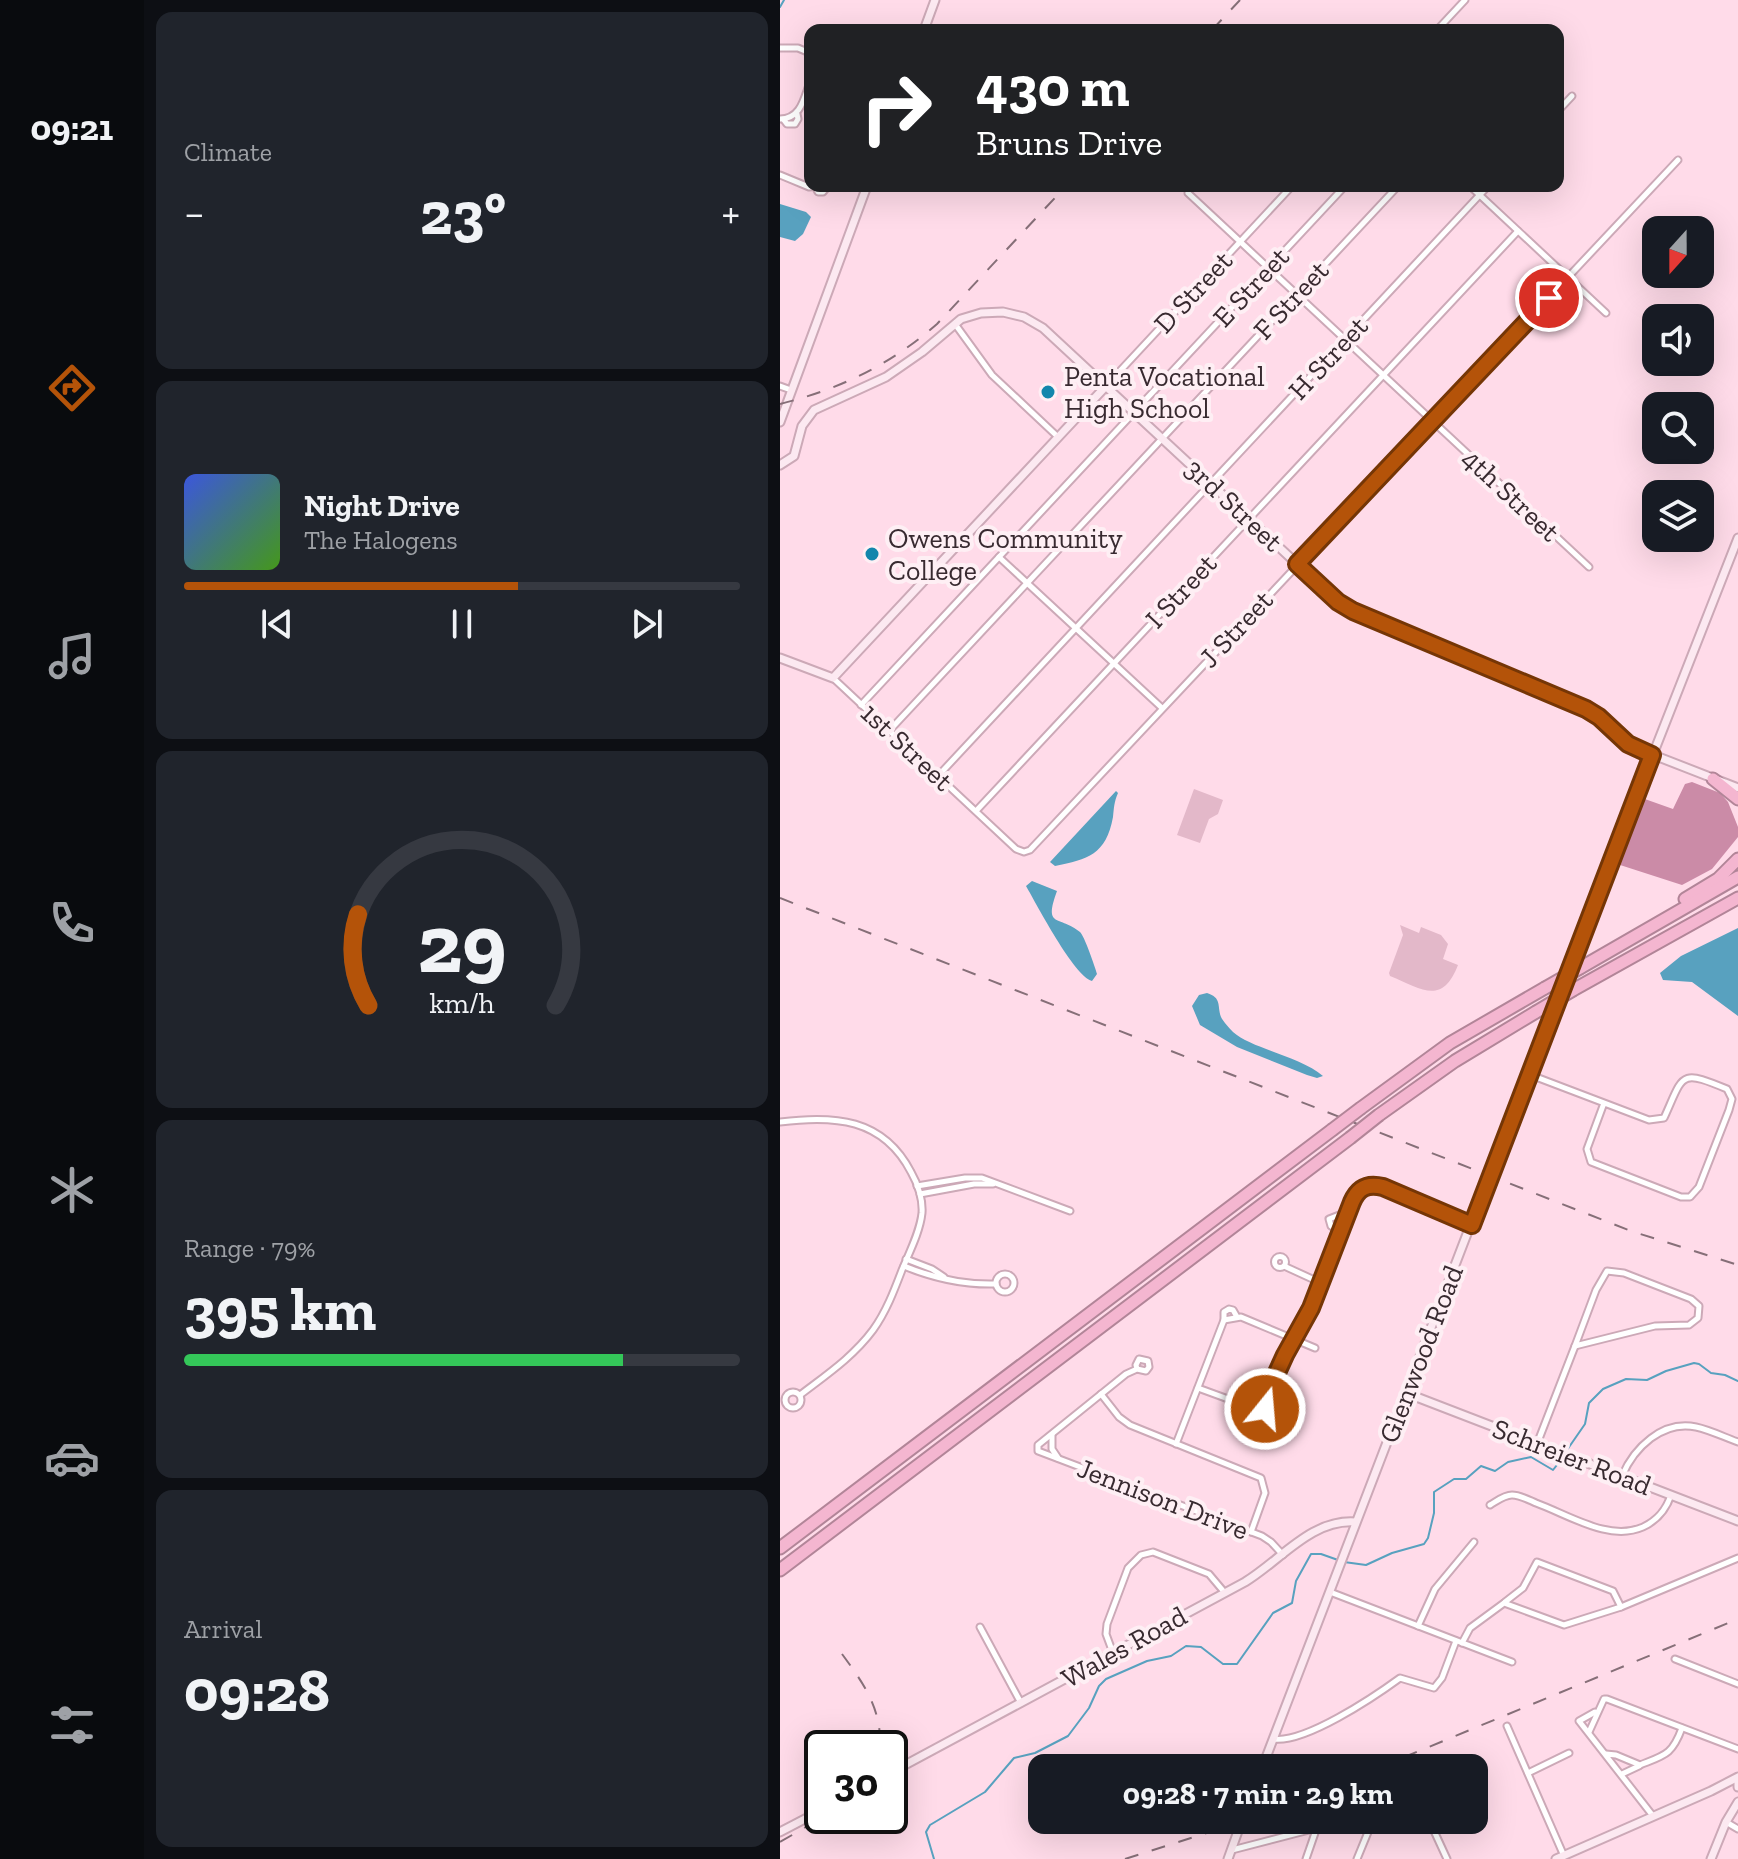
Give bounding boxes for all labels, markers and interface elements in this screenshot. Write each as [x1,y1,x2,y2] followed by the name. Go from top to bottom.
[976,53,1130,120] text: 430 m
[844,56,948,160] icon: right
[31,106,113,149] text: 09:21
[976,121,1162,164] text: Bruns Drive
[184,136,272,168] text: Climate
[420,177,506,249] text: 23°
[184,186,205,239] text: −
[721,186,740,239] text: +
[1642,216,1714,288] north arrow
[1642,216,1714,552] map controls
[1206,240,1296,334] street label: E Street
[1147,244,1240,340] street label: D Street
[1246,253,1336,346] street label: F Street
[1515,264,1583,332] pin
[1527,276,1571,320] icon: arrive
[1642,304,1714,376] button: sound
[1281,309,1375,406] street label: H Street
[44,360,100,416] icon: directions
[1064,360,1265,425] place label: Penta Vocational High School
[1039,383,1057,401] marker: Penta Vocational High School
[1642,392,1714,464] button: search
[1455,442,1567,549] street label: 4th Street
[1179,452,1290,559] street label: 3rd Street
[1642,480,1714,552] button: layers
[304,488,460,524] text: Night Drive
[888,522,1123,587] place label: Owens Community College
[304,524,458,556] text: The Halogens
[863,545,881,563] marker: Owens Community College
[1139,547,1224,635] street label: I Street
[1192,583,1280,674] street label: J Street
[255,602,299,646] icon: previous
[440,602,484,646] icon: pause
[625,602,669,646] icon: next
[44,628,100,684] icon: music
[854,696,960,798] street label: 1st Street
[417,892,507,992] text: 29
[44,895,100,951] icon: phone
[429,986,495,1020] text: km/h
[44,1162,100,1218] icon: climate
[184,1232,315,1264] text: Range · 79%
[1372,1261,1470,1447] street label: Glenwood Road
[184,1273,376,1345] text: 395 km
[1223,1367,1307,1451] position arrow
[1488,1412,1656,1502] street label: Schreier Road
[44,1430,100,1486] icon: car
[1073,1451,1253,1547] street label: Jennison Drive
[1056,1599,1192,1695] street label: Wales Road
[184,1613,262,1645] text: Arrival
[184,1654,330,1726] text: 09:28
[44,1697,100,1753] icon: filters
[804,1730,908,1834] speed limit sign: 30
[1123,1776,1393,1812] text: 09:28 · 7 min · 2.9 km

